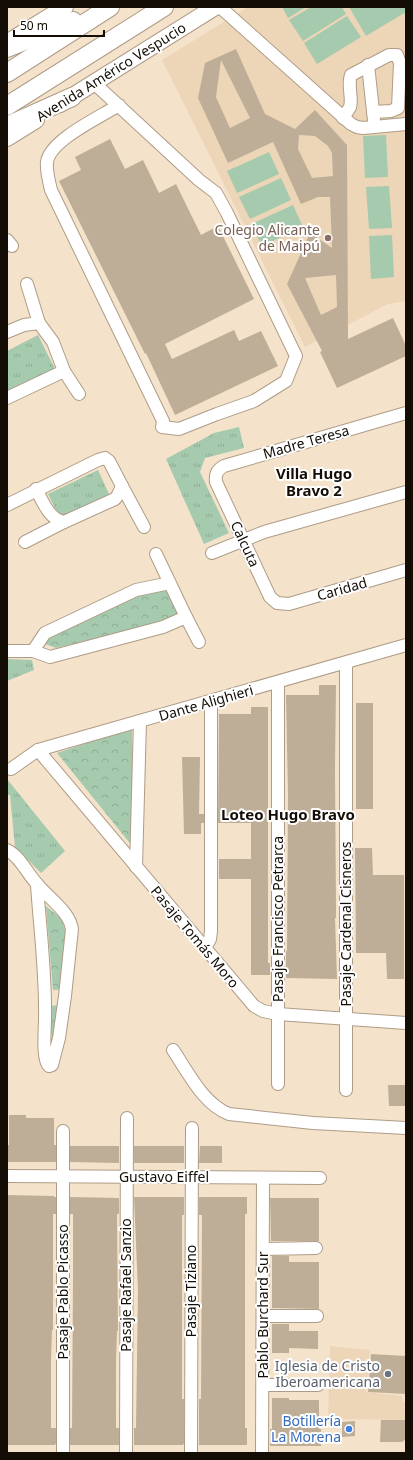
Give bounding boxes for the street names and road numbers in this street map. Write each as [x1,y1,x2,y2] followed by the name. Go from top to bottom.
[32,18,189,126] street label: Avenida Américo Vespucio
[261,420,351,463] street label: Madre Teresa
[227,518,264,570] street label: Calcuta
[315,572,369,605] street label: Caridad
[156,680,255,725] street label: Dante Alighieri
[268,836,287,1002] street label: Pasaje Francisco Petrarca
[336,841,355,1006] street label: Pasaje Cardenal Cisneros
[147,882,244,992] street label: Pasaje Tomás Moro
[119,1167,209,1186] street label: Gustavo Eiffel
[116,1218,135,1352] street label: Pasaje Rafael Sanzio
[53,1224,72,1360] street label: Pasaje Pablo Picasso
[181,1245,200,1337] street label: Pasaje Tiziano
[253,1251,272,1379] street label: Pablo Burchard Sur

